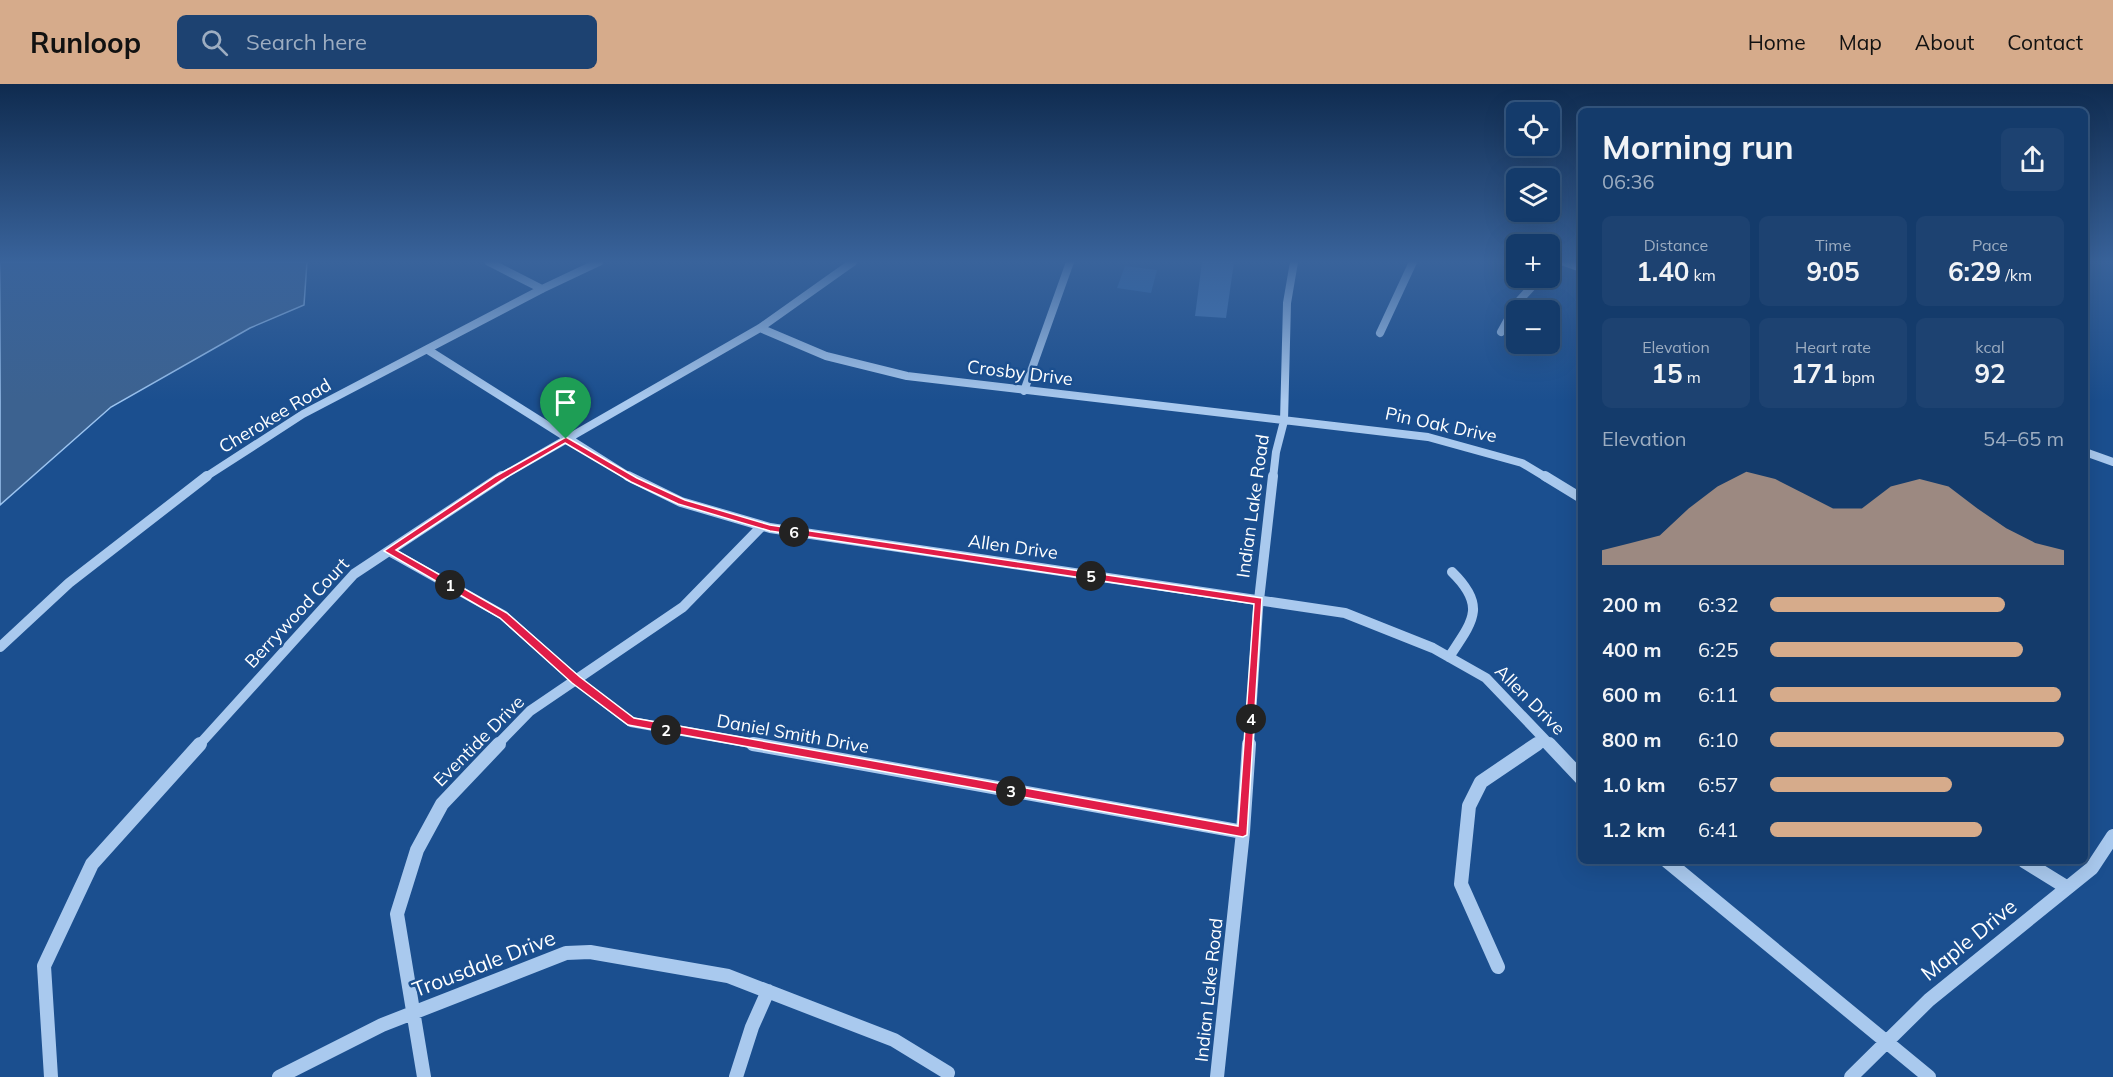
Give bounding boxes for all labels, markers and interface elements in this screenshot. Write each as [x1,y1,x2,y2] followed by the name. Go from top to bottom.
[177,15,597,69] search box
[30,25,141,60] text: Runloop
[198,26,231,59] icon: search
[246,28,367,56] text: Search here
[1748,29,1806,55] text: Home
[1839,29,1882,55] text: Map
[1915,29,1974,55] text: About
[2007,29,2083,55] text: Contact
[1506,102,1560,354] map controls
[1506,102,1560,156] button: locate
[1602,126,1794,167] text: Morning run
[2001,128,2064,191] button: share
[1506,168,1560,222] button: layers
[1602,169,1655,194] text: 06:36
[1506,234,1560,288] button: +
[1644,235,1708,255] text: Distance
[1815,235,1851,255] text: Time
[1972,235,2008,255] text: Pace
[1636,255,1689,288] text: 1.40
[1806,255,1860,288] text: 9:05
[1948,255,2001,288] text: 6:29
[1689,265,1716,285] text: km
[2001,265,2032,285] text: /km
[1506,300,1560,354] button: −
[1642,337,1710,357] text: Elevation
[1795,337,1871,357] text: Heart rate
[1975,337,2005,357] text: kcal
[966,355,1074,390] street label: Crosby Drive
[1651,357,1682,390] text: 15
[1791,357,1838,390] text: 171
[1974,357,2006,390] text: 92
[1682,367,1701,387] text: m
[1838,367,1875,387] text: bpm
[214,373,335,458] street label: Cherokee Road
[540,377,591,439] pin
[549,386,582,419] icon: arrive
[1383,401,1499,448] street label: Pin Oak Drive
[1602,426,1687,451] text: Elevation
[1983,426,2064,451] text: 54–65 m
[1231,433,1274,579] street label: Indian Lake Road
[779,517,809,547] pin: 6
[789,522,799,542] text: 6
[967,529,1059,564] street label: Allen Drive
[240,553,354,673] street label: Berrywood Court
[1076,561,1106,591] pin: 5
[1086,566,1096,586] text: 5
[435,570,465,600] pin: 1
[445,575,455,595] text: 1
[1602,592,1661,617] text: 200 m
[1698,592,1739,617] text: 6:32
[1602,637,1661,662] text: 400 m
[1698,637,1739,662] text: 6:25
[1490,660,1570,740] street label: Allen Drive
[1602,682,1661,707] text: 600 m
[1698,682,1739,707] text: 6:11
[428,690,529,791] street label: Eventide Drive
[1236,704,1266,734] pin: 4
[715,709,871,758] street label: Daniel Smith Drive
[1246,709,1256,729] text: 4
[651,715,681,745] pin: 2
[661,720,671,740] text: 2
[1602,727,1661,752] text: 800 m
[1698,727,1739,752] text: 6:10
[1602,772,1665,797] text: 1.0 km
[1698,772,1739,797] text: 6:57
[996,776,1026,806] pin: 3
[1006,781,1016,801] text: 3
[1602,817,1665,842] text: 1.2 km
[1698,817,1739,842] text: 6:41
[1915,893,2022,986] street label: Maple Drive
[1190,917,1227,1063] street label: Indian Lake Road
[409,924,559,1002] street label: Trousdale Drive

